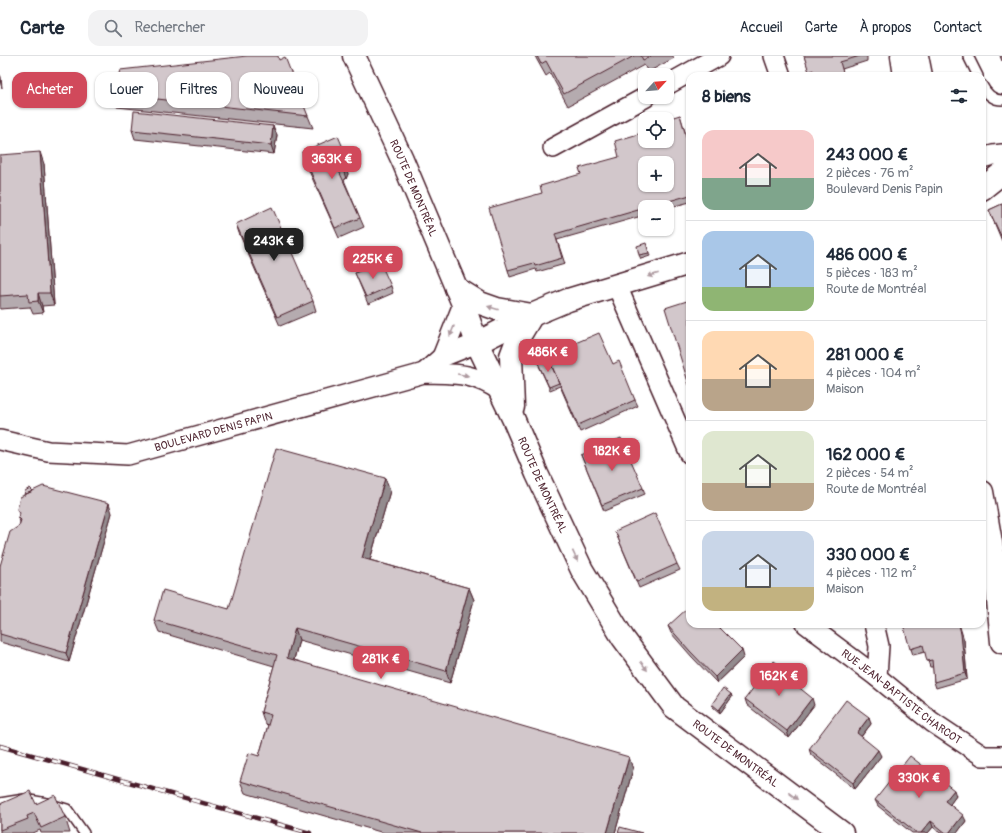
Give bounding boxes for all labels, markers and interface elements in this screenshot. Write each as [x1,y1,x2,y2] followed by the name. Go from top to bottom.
[88,10,368,46] search box
[20,16,64,40] text: Carte
[102,17,124,39] icon: search
[134,18,205,37] text: Rechercher
[740,19,783,36] text: Accueil
[805,19,837,36] text: Carte
[859,19,911,36] text: À propos
[933,19,982,36] text: Contact
[638,68,674,104] north arrow
[638,68,674,236] map controls
[12,72,87,108] chip: Acheter
[95,72,158,108] chip: Louer
[166,72,231,108] chip: Filtres
[239,72,318,108] chip: Nouveau
[948,85,970,107] icon: filters
[702,86,751,107] text: 8 biens
[638,112,674,148] button: locate
[387,138,440,239] street label: ROUTE DE MONTRÉAL
[826,144,908,165] text: 243 000 €
[299,146,365,180] pin: 363K €
[734,146,782,194] icon: home
[311,151,353,167] text: 363K €
[638,156,674,192] button: +
[826,165,913,181] text: 2 pièces · 76 m²
[826,181,943,197] text: Boulevard Denis Papin
[638,200,674,236] button: −
[241,228,307,262] pin: 243K €
[253,233,295,249] text: 243K €
[826,244,908,265] text: 486 000 €
[340,246,406,280] pin: 225K €
[734,247,782,295] icon: home
[353,251,393,267] text: 225K €
[826,265,918,281] text: 5 pièces · 183 m²
[646,272,658,278] one-way arrow
[826,281,927,297] text: Route de Montréal
[487,304,499,310] one-way arrow
[449,325,455,337] one-way arrow
[515,339,581,373] pin: 486K €
[528,344,568,360] text: 486K €
[826,344,904,365] text: 281 000 €
[734,347,782,395] icon: home
[826,365,921,381] text: 4 pièces · 104 m²
[457,372,469,378] one-way arrow
[826,381,864,397] text: Maison
[153,409,274,454] street label: BOULEVARD DENIS PAPIN
[515,435,570,536] street label: ROUTE DE MONTRÉAL
[579,438,645,472] pin: 182K €
[593,443,631,459] text: 182K €
[826,444,905,465] text: 162 000 €
[734,447,782,495] icon: home
[826,465,914,481] text: 2 pièces · 54 m²
[826,481,927,497] text: Route de Montréal
[826,544,910,565] text: 330 000 €
[734,547,782,595] icon: home
[572,550,578,561] one-way arrow
[826,565,917,581] text: 4 pièces · 112 m²
[826,581,864,597] text: Maison
[348,646,414,680] pin: 281K €
[839,647,964,747] street label: RUE JEAN-BAPTISTE CHARCOT
[362,651,400,667] text: 281K €
[640,661,648,671] one-way arrow
[746,663,812,697] pin: 162K €
[759,668,799,684] text: 162K €
[690,717,781,790] street label: ROUTE DE MONTRÉAL
[886,765,952,799] pin: 330K €
[898,770,940,786] text: 330K €
[788,792,799,801] one-way arrow

